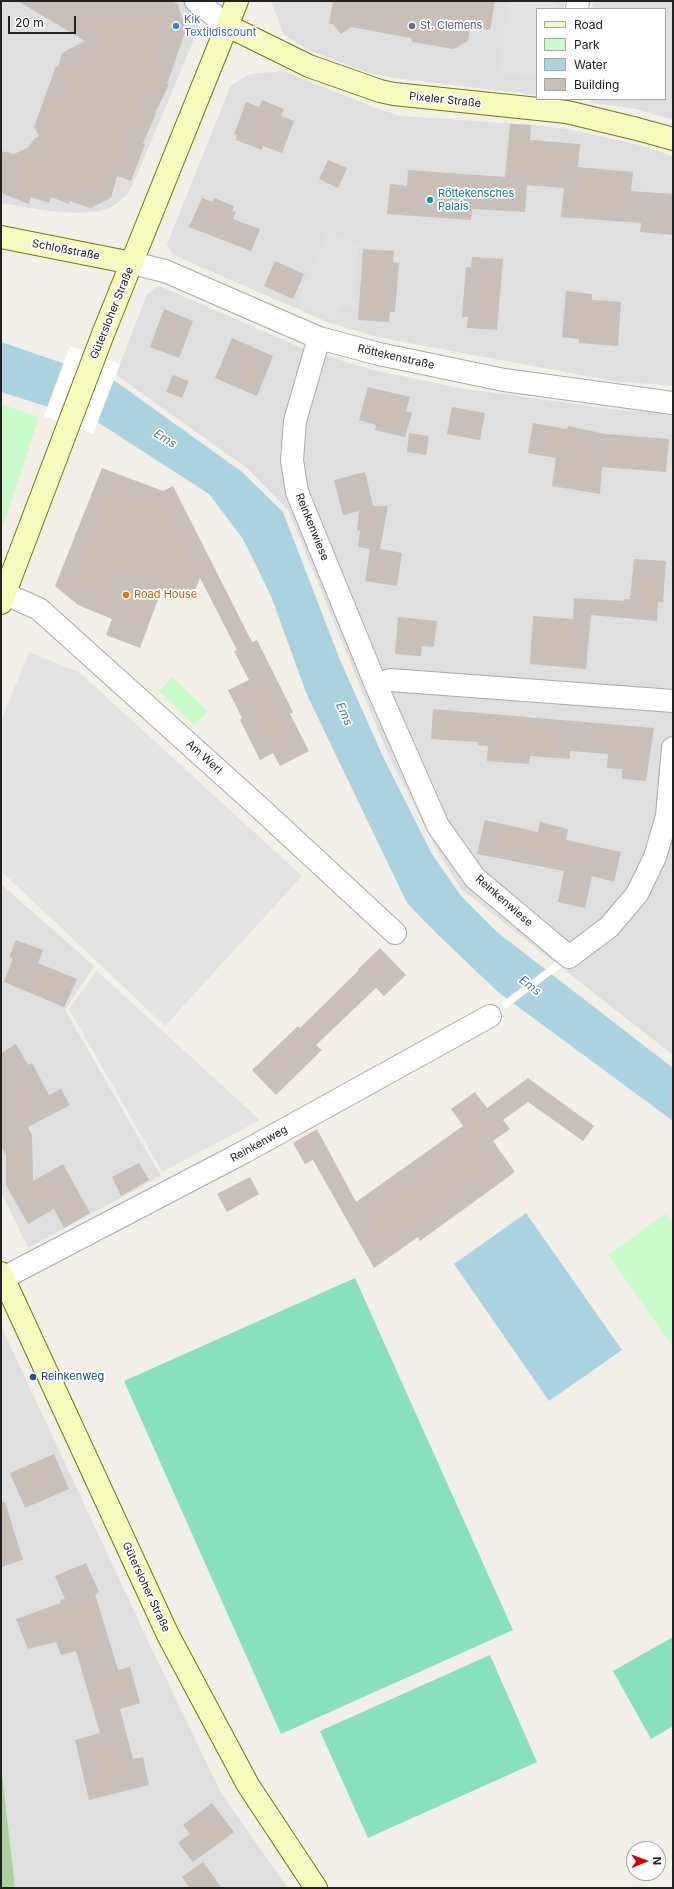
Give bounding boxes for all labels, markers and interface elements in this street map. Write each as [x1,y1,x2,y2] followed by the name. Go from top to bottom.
[10,8,78,34] scale bar
[536,8,666,100] legend
[184,13,256,39] place label: Kik Textildiscount
[15,15,44,30] text: 20 m
[574,17,603,32] text: Road
[420,19,482,33] place label: St. Clemens
[171,21,181,31] marker: Kik Textildiscount
[407,21,417,31] marker: St. Clemens
[574,37,600,52] text: Park
[574,57,607,72] text: Water
[574,77,619,92] text: Building
[408,90,482,110] street label: Pixeler Straße
[438,187,514,213] place label: Röttekensches Palais
[425,195,435,205] marker: Röttekensches Palais
[31,237,101,263] street label: Schloßstraße
[87,265,137,361] street label: Gütersloher Straße
[356,342,436,372] street label: Röttekenstraße
[151,427,179,451] water label: Ems
[292,491,332,563] street label: Reinkenwiese
[134,588,197,602] place label: Road House
[121,590,131,600] marker: Road House
[333,700,355,728] water label: Ems
[183,737,225,777] street label: Am Werl
[473,873,535,929] street label: Reinkenwiese
[516,973,544,999] water label: Ems
[228,1123,290,1165] street label: Reinkenweg
[41,1370,104,1384] place label: Reinkenweg
[28,1372,38,1382] marker: Reinkenweg
[119,1540,173,1634] street label: Gütersloher Straße
[626,1841,666,1881] north arrow
[650,1856,664,1865] text: N

